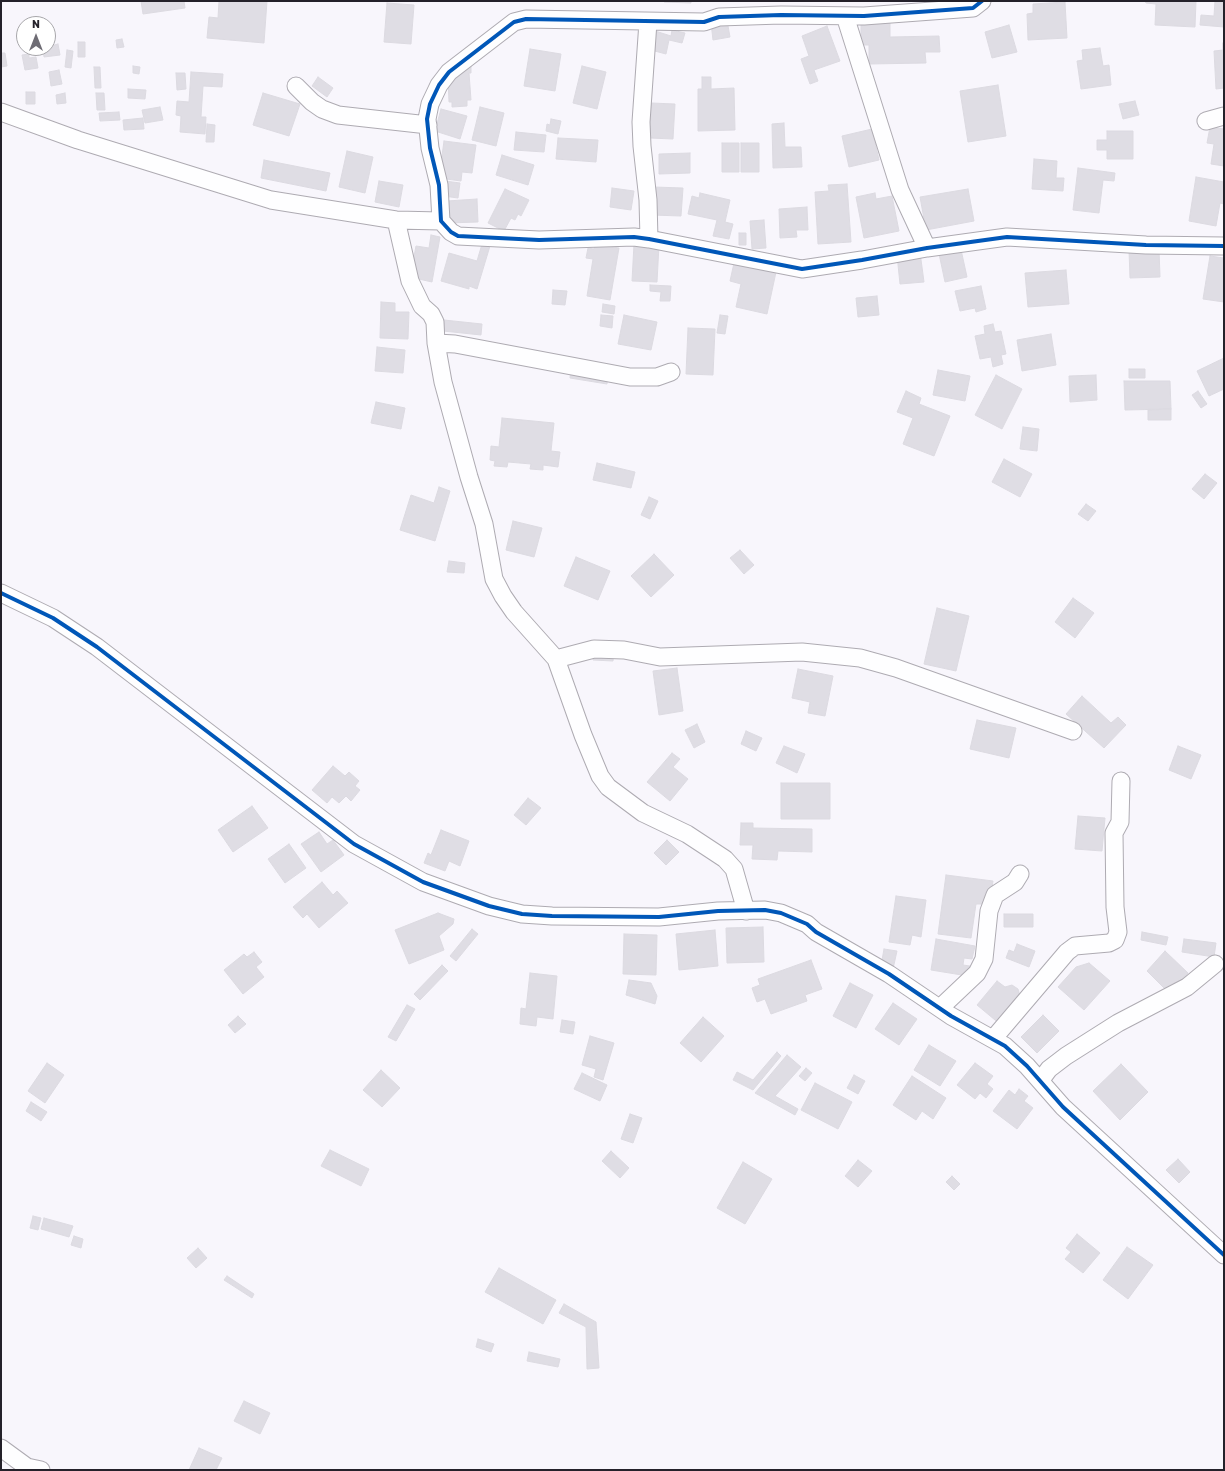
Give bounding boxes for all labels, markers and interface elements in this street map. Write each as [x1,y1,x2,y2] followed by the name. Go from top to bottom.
[16,16,56,56] north arrow
[32,18,40,31] text: N

